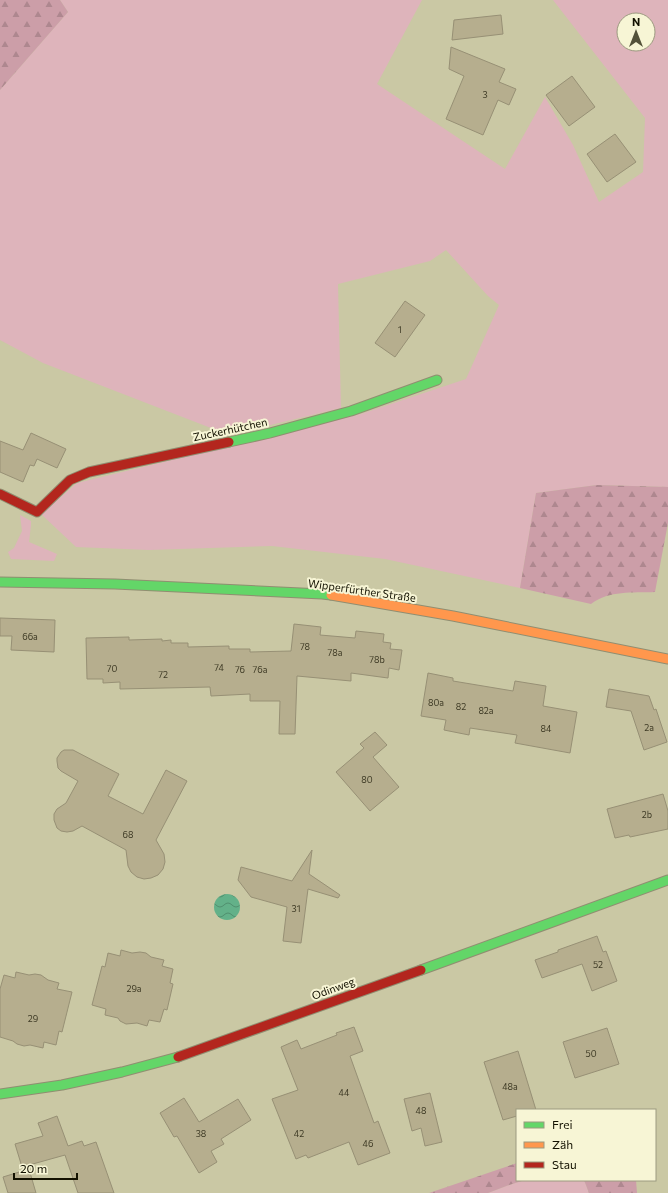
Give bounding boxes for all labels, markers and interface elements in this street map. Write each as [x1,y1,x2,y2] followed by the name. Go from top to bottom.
[616,12,656,52] north arrow
[632,15,640,28] text: N
[482,89,488,100] house number: 3
[398,324,402,335] house number: 1
[192,415,268,443] street label: Zuckerhütchen
[307,576,417,604] street label: Wipperfürther Straße
[22,631,38,642] house number: 66a
[300,641,310,652] house number: 78
[328,647,343,658] house number: 78a
[369,654,385,665] house number: 78b
[214,662,224,673] house number: 74
[107,663,117,674] house number: 70
[235,664,245,675] house number: 76
[253,664,268,675] house number: 76a
[158,669,168,680] house number: 72
[428,697,444,708] house number: 80a
[456,701,466,712] house number: 82
[478,705,494,716] house number: 82a
[644,722,654,733] house number: 2a
[541,723,552,734] house number: 84
[361,774,373,785] house number: 80
[642,809,652,820] house number: 2b
[123,829,133,840] house number: 68
[292,903,300,914] house number: 31
[593,959,603,970] house number: 52
[310,974,356,1002] street label: Odinweg
[126,983,142,994] house number: 29a
[28,1013,38,1024] house number: 29
[585,1048,597,1059] house number: 50
[502,1081,518,1092] house number: 48a
[339,1087,350,1098] house number: 44
[416,1105,426,1116] house number: 48
[516,1109,656,1181] legend
[552,1117,573,1131] text: Frei
[196,1128,206,1139] house number: 38
[294,1128,304,1139] house number: 42
[552,1137,573,1151] text: Zäh
[363,1138,373,1149] house number: 46
[14,1155,77,1181] scale bar
[552,1157,577,1171] text: Stau
[20,1161,47,1175] text: 20 m

